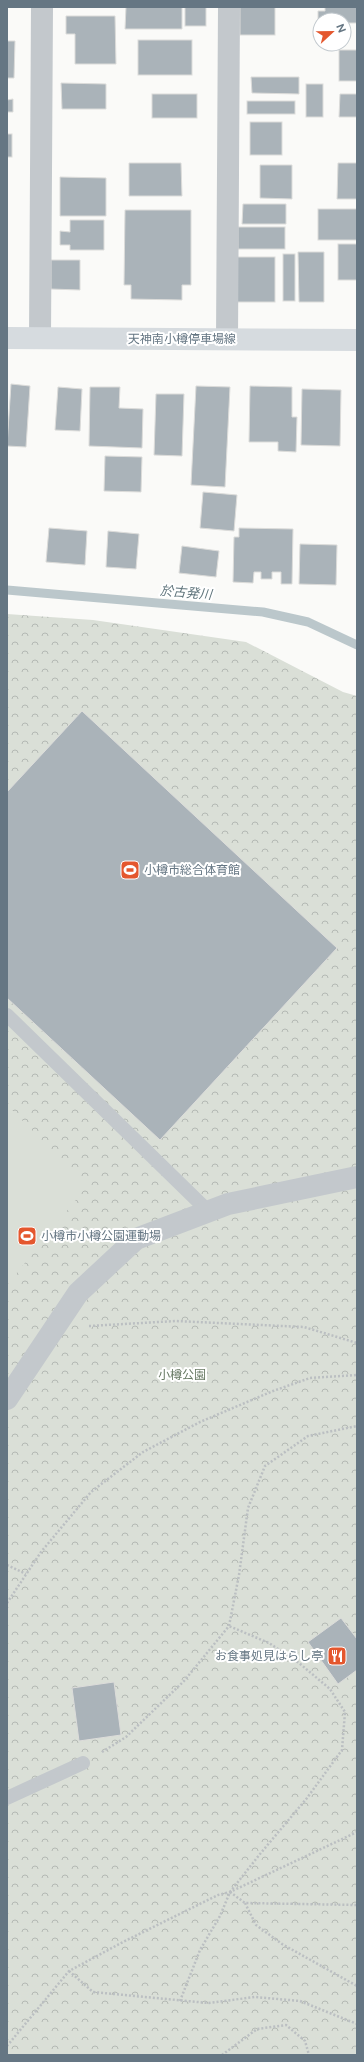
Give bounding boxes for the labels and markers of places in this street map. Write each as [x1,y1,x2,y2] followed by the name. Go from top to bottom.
[119,859,141,881] sports icon: 小樽市総合体育館
[144,863,240,877] place label: 小樽市総合体育館
[16,1225,38,1247] sports icon: 小樽市小樽公園運動場
[41,1229,161,1243] place label: 小樽市小樽公園運動場
[326,1645,348,1667] restaurant icon: お食事処見はらし亭
[215,1649,323,1663] place label: お食事処見はらし亭

